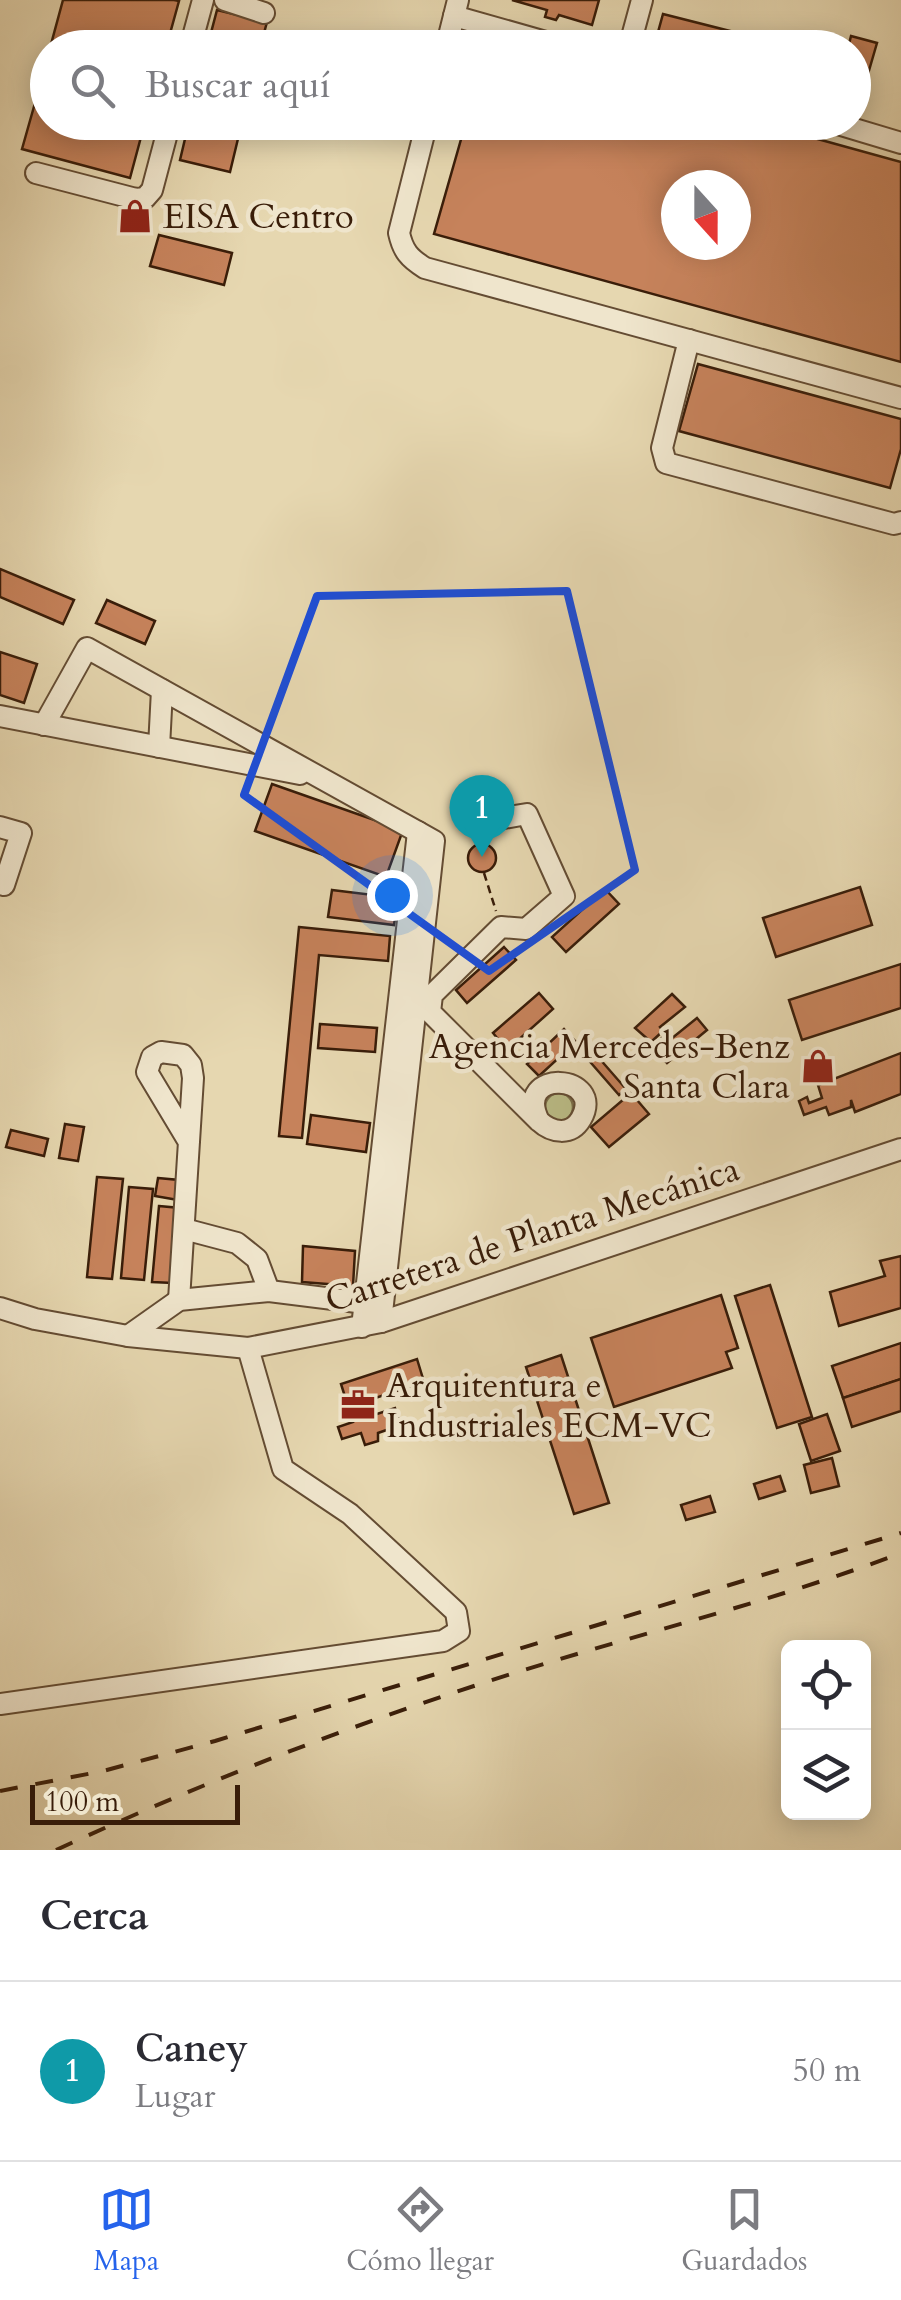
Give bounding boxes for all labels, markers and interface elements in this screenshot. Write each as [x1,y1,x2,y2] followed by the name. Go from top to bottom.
[30,30,871,140] search box
[65,58,120,113] icon: search
[145,59,331,111] text: Buscar aquí
[661,170,751,260] north arrow
[163,193,354,241] place label: EISA Centro
[116,197,154,235] shop icon: EISA Centro
[450,774,514,857] pin: 1
[367,870,418,921] your location
[429,1023,790,1111] place label: Agencia Mercedes-Benz Santa Clara
[799,1047,837,1085] shop icon: Agencia Mercedes-Benz Santa Clara
[319,1145,745,1325] street label: Carretera de Planta Mecánica
[386,1362,712,1450] place label: Arquitentura e Industriales ECM-VC
[339,1386,377,1424] office icon: Arquitentura e Industriales ECM-VC
[781,1640,871,1820] map controls
[781,1640,871,1730] button: locate
[781,1730,871,1820] button: layers
[30,1780,240,1824] scale bar
[45,1783,119,1821] text: 100 m
[40,1887,149,1944] text: Cerca
[135,2023,248,2075] text: Caney
[64,2049,81,2093] text: 1
[793,2049,861,2093] text: 50 m
[135,2075,215,2119] text: Lugar
[94,2182,159,2280] tab: Mapa
[346,2182,494,2280] tab: Cómo llegar
[681,2182,807,2280] tab: Guardados

